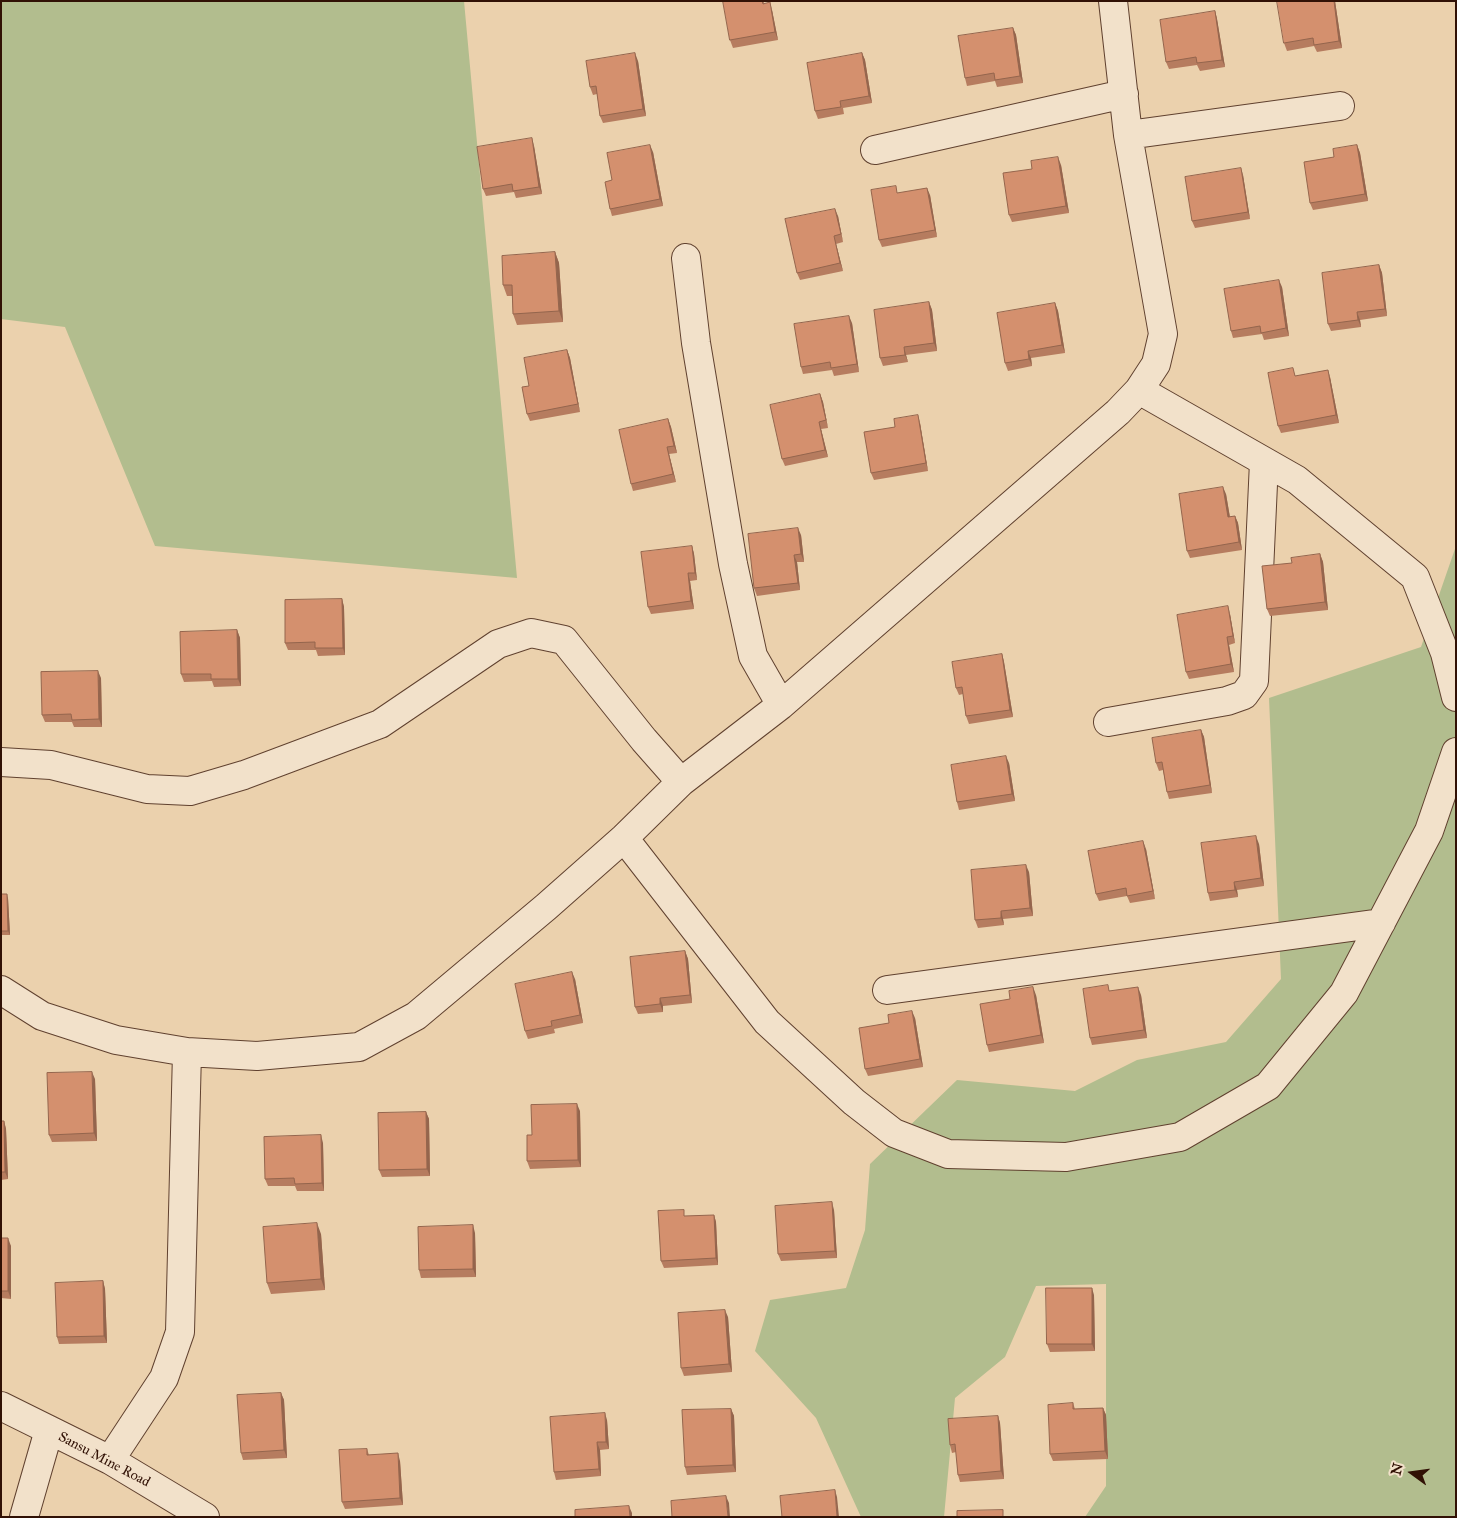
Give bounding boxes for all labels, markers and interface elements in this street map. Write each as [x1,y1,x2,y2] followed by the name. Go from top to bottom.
[55,1429,153,1491] street label: Sansu Mine Road
[1387,1448,1437,1498] north arrow
[1387,1461,1407,1477] text: N

